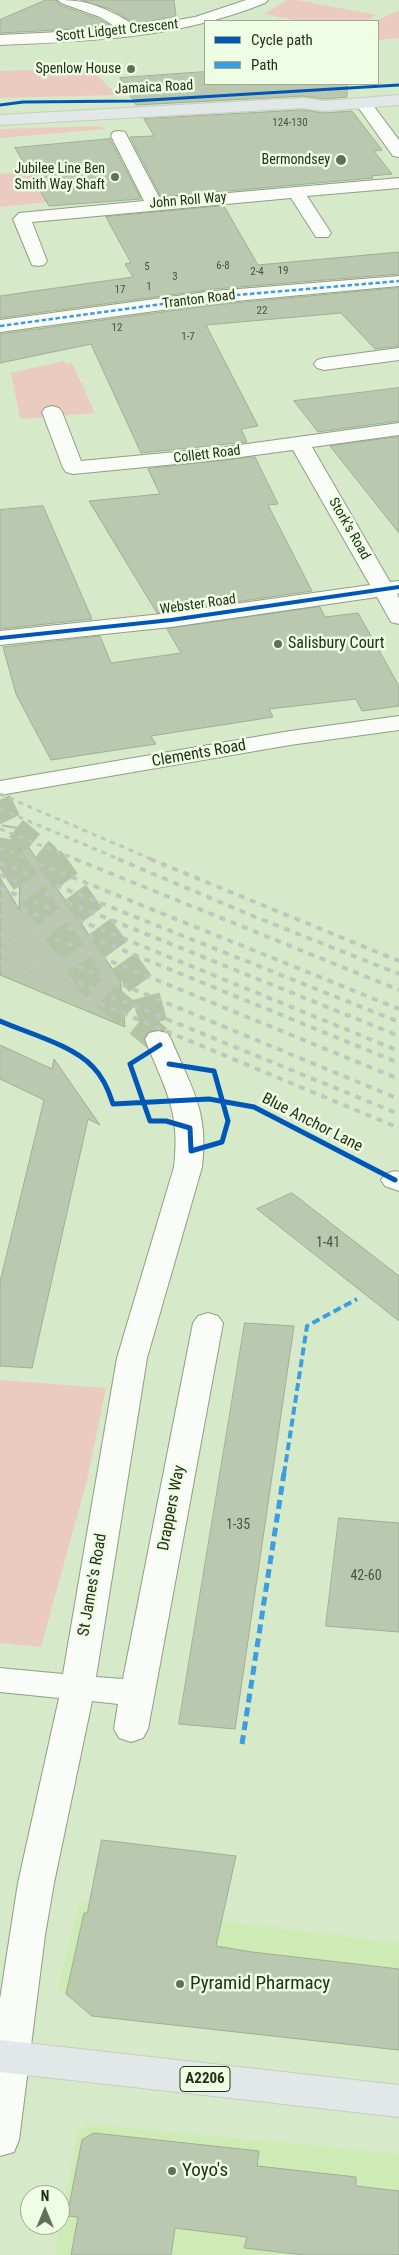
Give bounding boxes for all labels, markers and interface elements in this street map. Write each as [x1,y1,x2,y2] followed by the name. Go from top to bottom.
[55,16,179,46] street label: Scott Lidgett Crescent
[204,20,379,85] legend
[251,31,313,49] text: Cycle path
[251,56,278,74] text: Path
[36,61,121,77] place label: Spenlow House
[125,63,137,75] marker: Spenlow House
[114,78,194,98] street label: Jamaica Road
[272,116,308,130] house number: 124-130
[262,152,330,168] place label: Bermondsey
[334,153,348,167] marker: Bermondsey
[14,161,105,193] place label: Jubilee Line Ben Smith Way Shaft
[109,171,121,183] marker: Jubilee Line Ben Smith Way Shaft
[149,189,227,213] street label: John Roll Way
[216,259,230,273] house number: 6-8
[144,260,150,274] house number: 5
[278,264,288,278] house number: 19
[250,265,264,279] house number: 2-4
[172,270,178,284] house number: 3
[146,280,152,294] house number: 1
[115,283,125,297] house number: 17
[162,287,236,313] street label: Tranton Road
[257,304,267,318] house number: 22
[112,321,122,335] house number: 12
[181,330,195,344] house number: 1-7
[172,443,242,467] street label: Collett Road
[325,495,373,563] street label: Stork's Road
[159,591,237,619] street label: Webster Road
[288,634,384,654] place label: Salisbury Court
[272,638,284,650] marker: Salisbury Court
[150,736,248,772] street label: Clements Road
[258,1089,366,1157] street label: Blue Anchor Lane
[316,1235,340,1251] house number: 1-41
[154,1464,190,1552] street label: Drappers Way
[226,1517,250,1533] house number: 1-35
[74,1532,112,1638] street label: St James's Road
[350,1568,382,1584] house number: 42-60
[190,1973,330,1995] place label: Pyramid Pharmacy
[174,1978,186,1990] marker: Pyramid Pharmacy
[180,2066,230,2092] road number: A2206
[182,2160,228,2182] place label: Yoyo's
[166,2165,178,2177] marker: Yoyo's
[20,2185,70,2235] north arrow
[41,2188,49,2204] text: N

